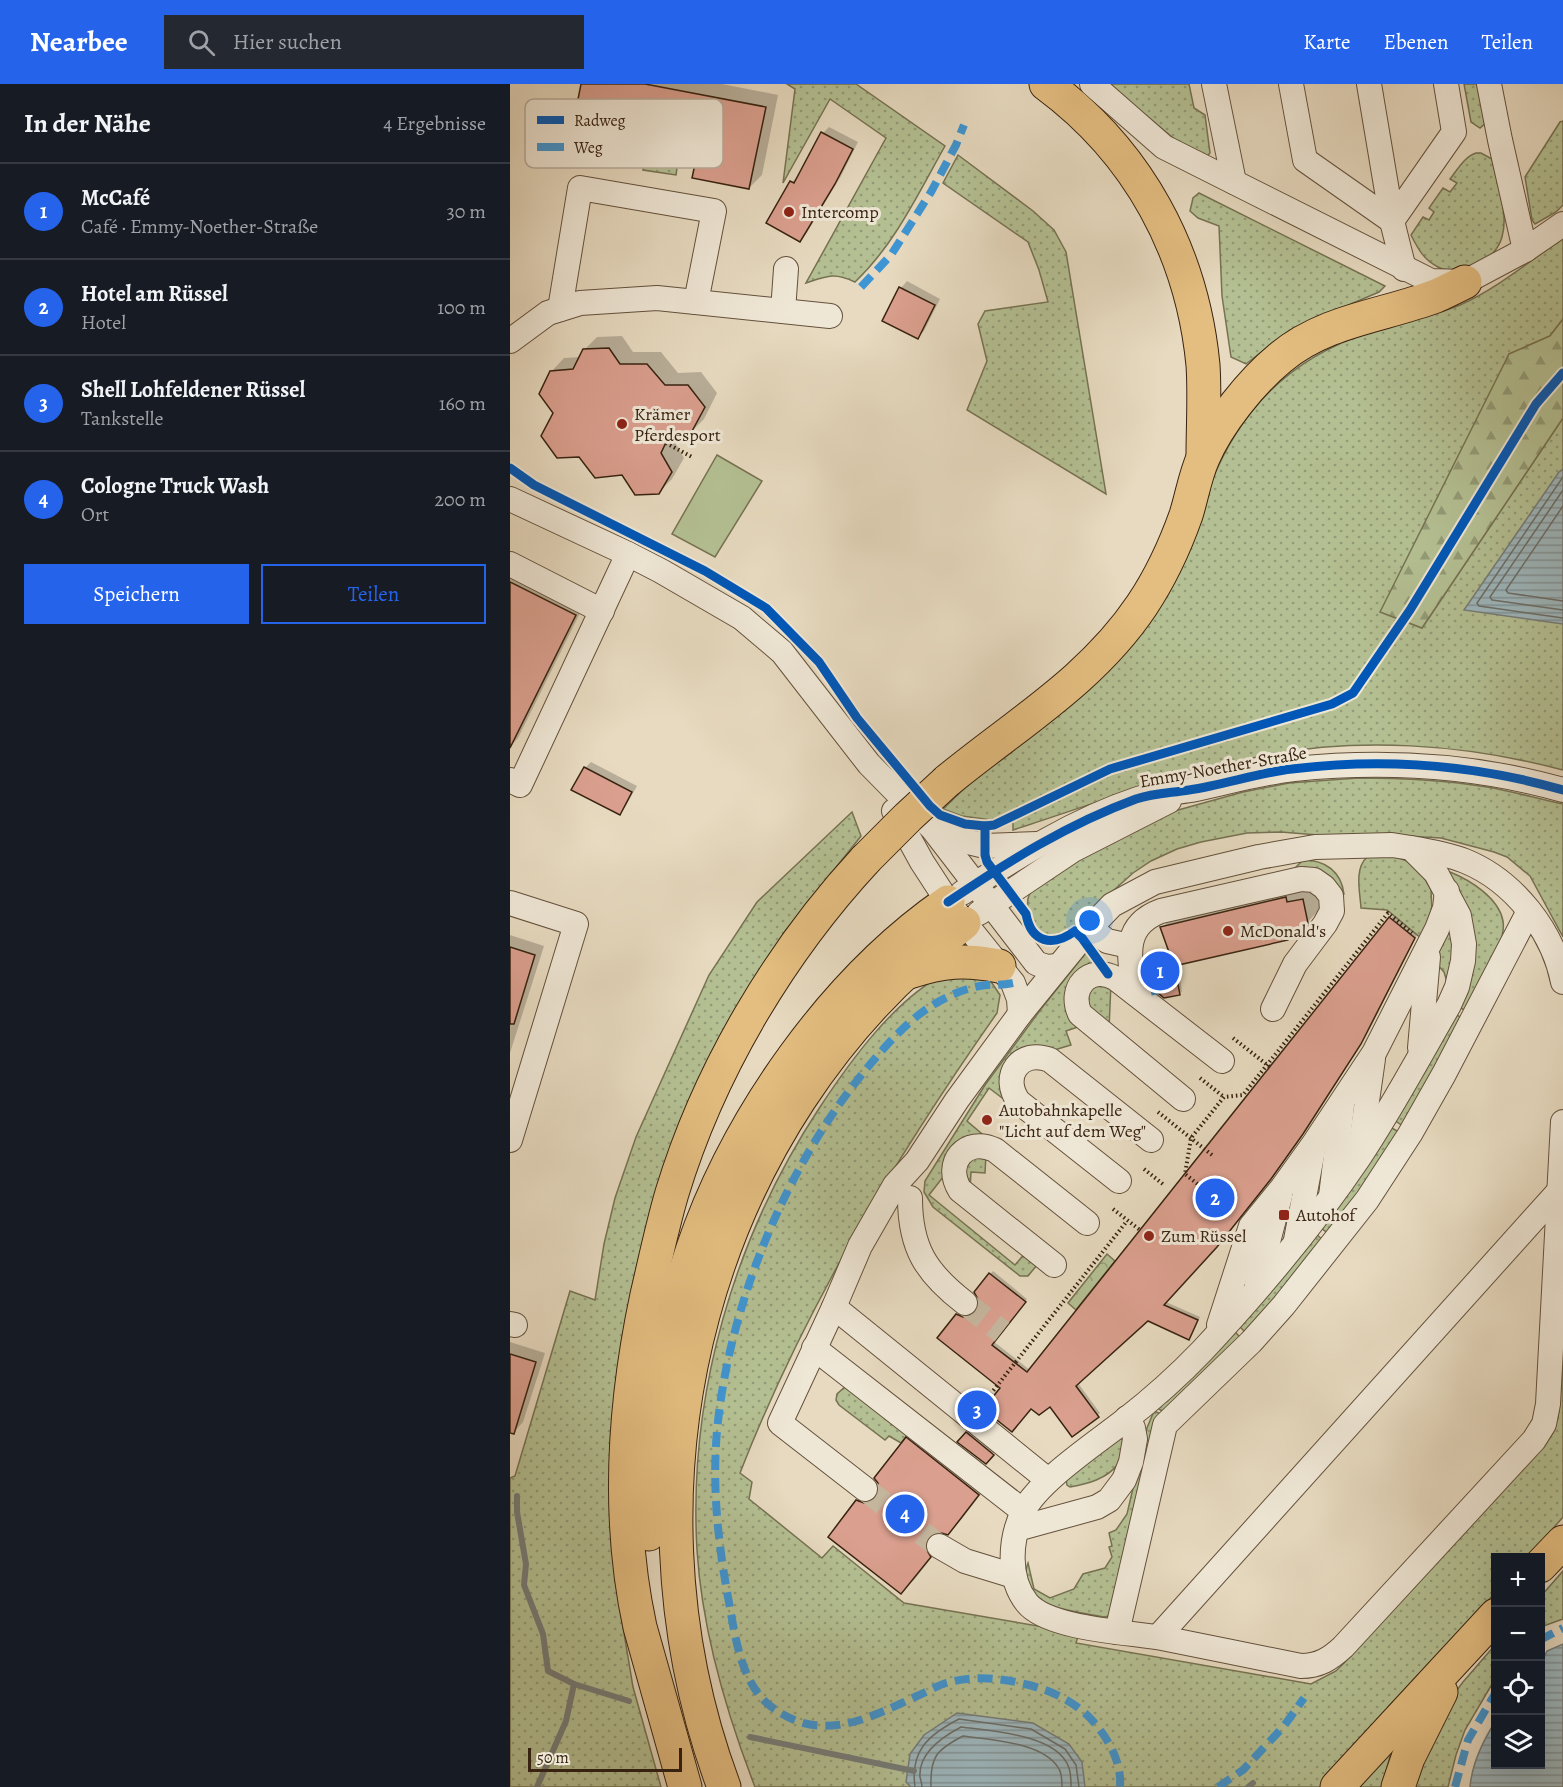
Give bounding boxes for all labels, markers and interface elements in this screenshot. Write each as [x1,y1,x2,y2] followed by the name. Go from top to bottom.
[164,15,584,69] search box
[30,23,128,61] text: Nearbee
[185,26,218,59] icon: search
[233,27,342,57] text: Hier suchen
[1303,28,1351,56] text: Karte
[1384,28,1448,56] text: Ebenen
[1481,28,1533,56] text: Teilen
[525,99,723,168] legend
[24,106,151,141] text: In der Nähe
[383,110,486,137] text: 4 Ergebnisse
[574,110,626,132] text: Radweg
[573,137,603,159] text: Weg
[81,183,150,213] text: McCafé
[40,198,47,225] text: 1
[446,198,486,225] text: 30 m
[801,200,879,224] place label: Intercomp
[782,205,796,219] marker: Intercomp
[81,213,318,240] text: Café · Emmy-Noether-Straße
[81,279,228,309] text: Hotel am Rüssel
[39,294,48,321] text: 2
[437,294,486,321] text: 100 m
[81,309,126,336] text: Hotel
[81,375,305,405] text: Shell Lohfeldener Rüssel
[39,390,48,417] text: 3
[439,390,486,417] text: 160 m
[634,402,721,447] place label: Krämer Pferdesport
[81,405,163,432] text: Tankstelle
[615,417,629,431] marker: Krämer Pferdesport
[81,471,269,501] text: Cologne Truck Wash
[39,486,48,513] text: 4
[435,486,486,513] text: 200 m
[81,501,109,528] text: Ort
[24,564,249,624] button: Speichern
[261,564,486,624] button: Teilen
[1138,740,1308,794] street label: Emmy-Noether-Straße
[1075,906,1104,935] your location
[1240,919,1326,943] place label: McDonald's
[1221,924,1235,938] marker: McDonald's
[1140,948,1180,994] pin: 1
[998,1098,1146,1143] place label: Autobahnkapelle "Licht auf dem Weg"
[980,1113,994,1127] marker: Autobahnkapelle "Licht auf dem Weg"
[1196,1176,1234,1220] pin: 2
[1295,1203,1358,1227] place label: Autohof
[1277,1208,1291,1222] marker: Autohof
[1161,1224,1247,1248] place label: Zum Rüssel
[1142,1229,1156,1243] marker: Zum Rüssel
[958,1388,996,1432] pin: 3
[886,1492,924,1536] pin: 4
[1491,1553,1545,1769] map controls
[1491,1553,1545,1607] button: +
[1491,1607,1545,1661] button: −
[1491,1661,1545,1715] button: locate
[1491,1715,1545,1769] button: layers
[528,1745,682,1772] scale bar
[537,1747,569,1769] text: 50 m

